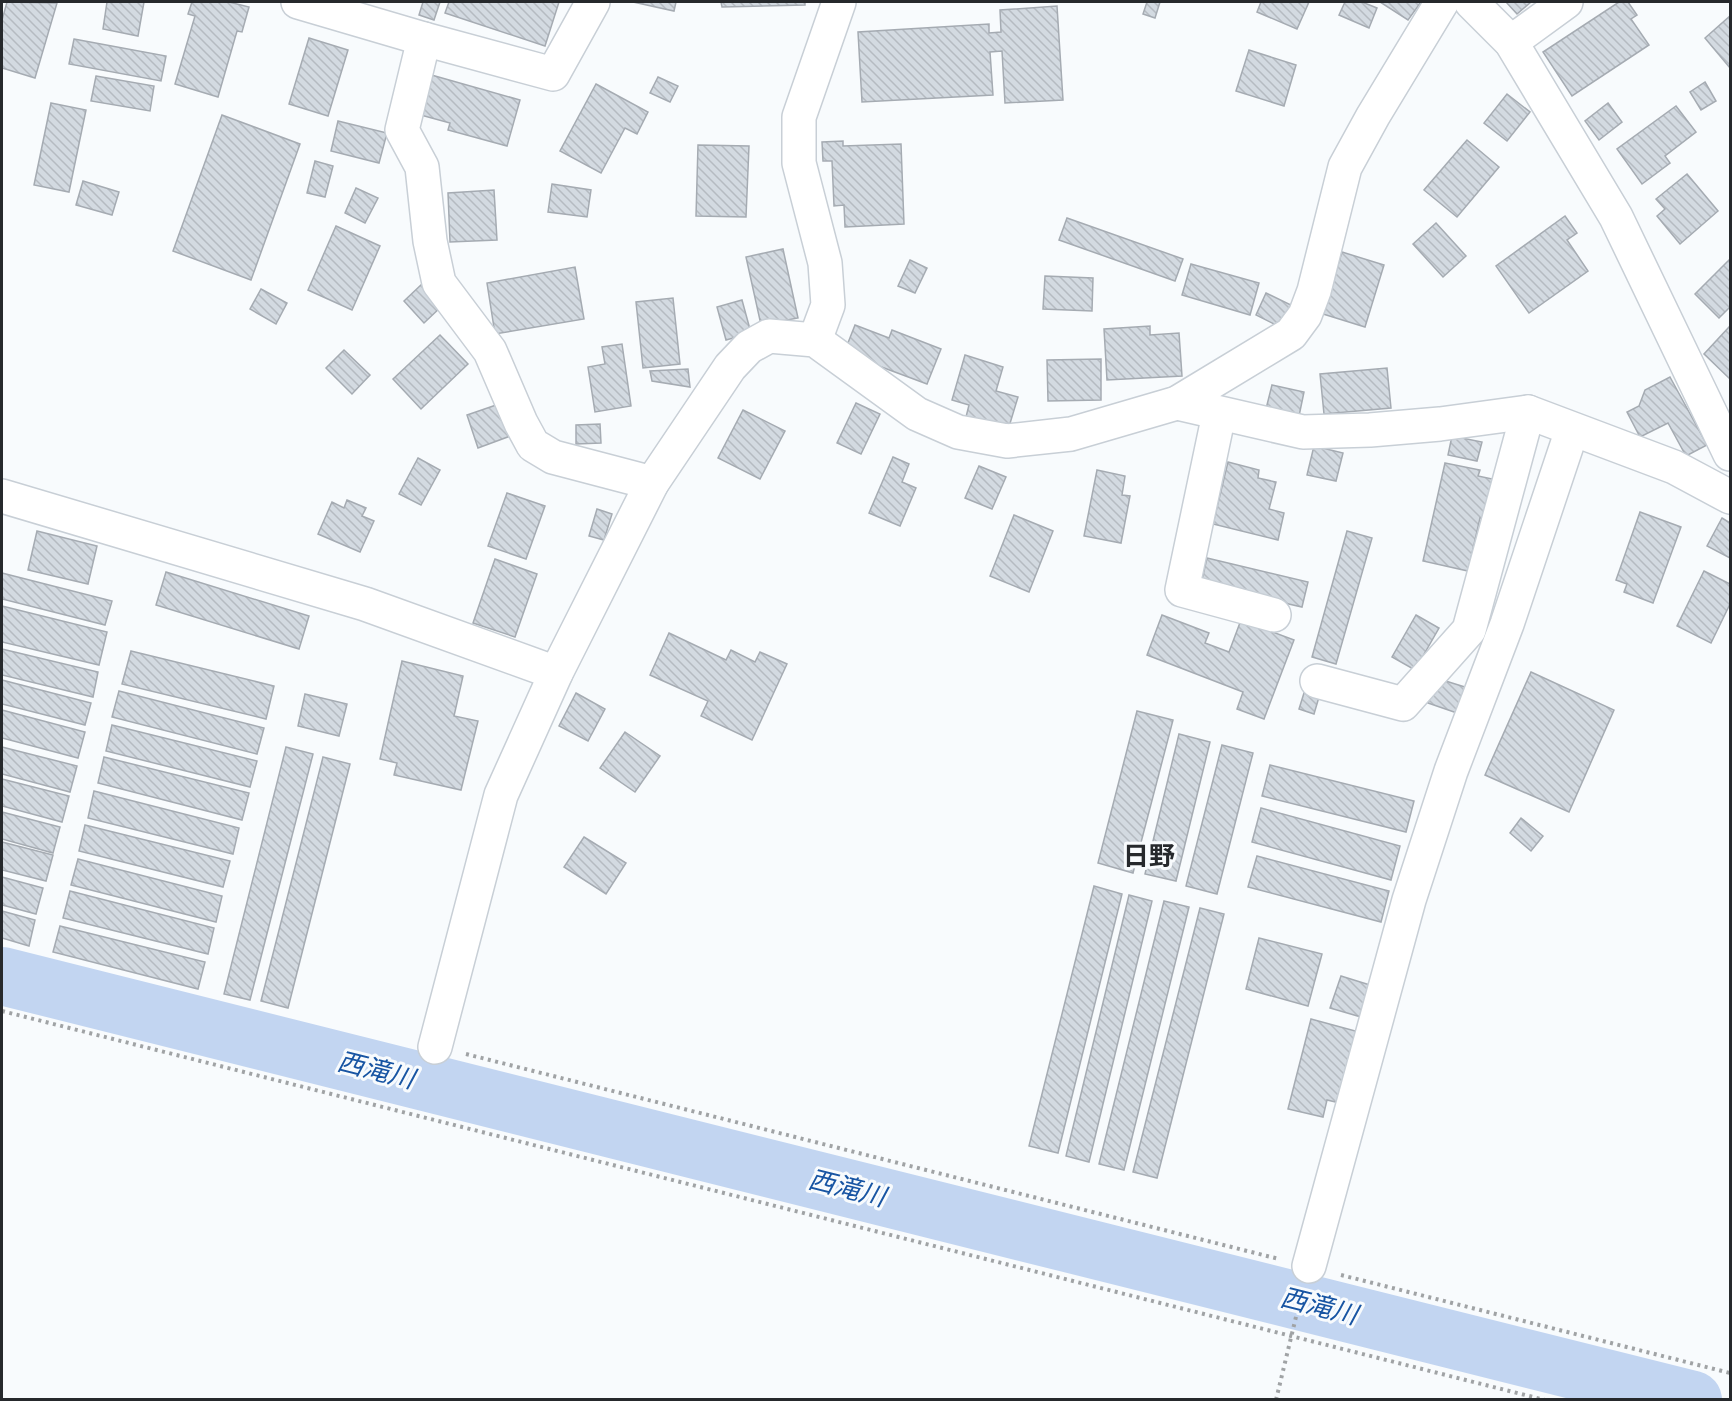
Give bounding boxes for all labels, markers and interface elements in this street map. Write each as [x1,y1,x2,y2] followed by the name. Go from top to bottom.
[1123,837,1175,875] district label: 日野
[334,1042,421,1099] water label: 西滝川
[805,1160,892,1217] water label: 西滝川
[1277,1278,1364,1335] water label: 西滝川

